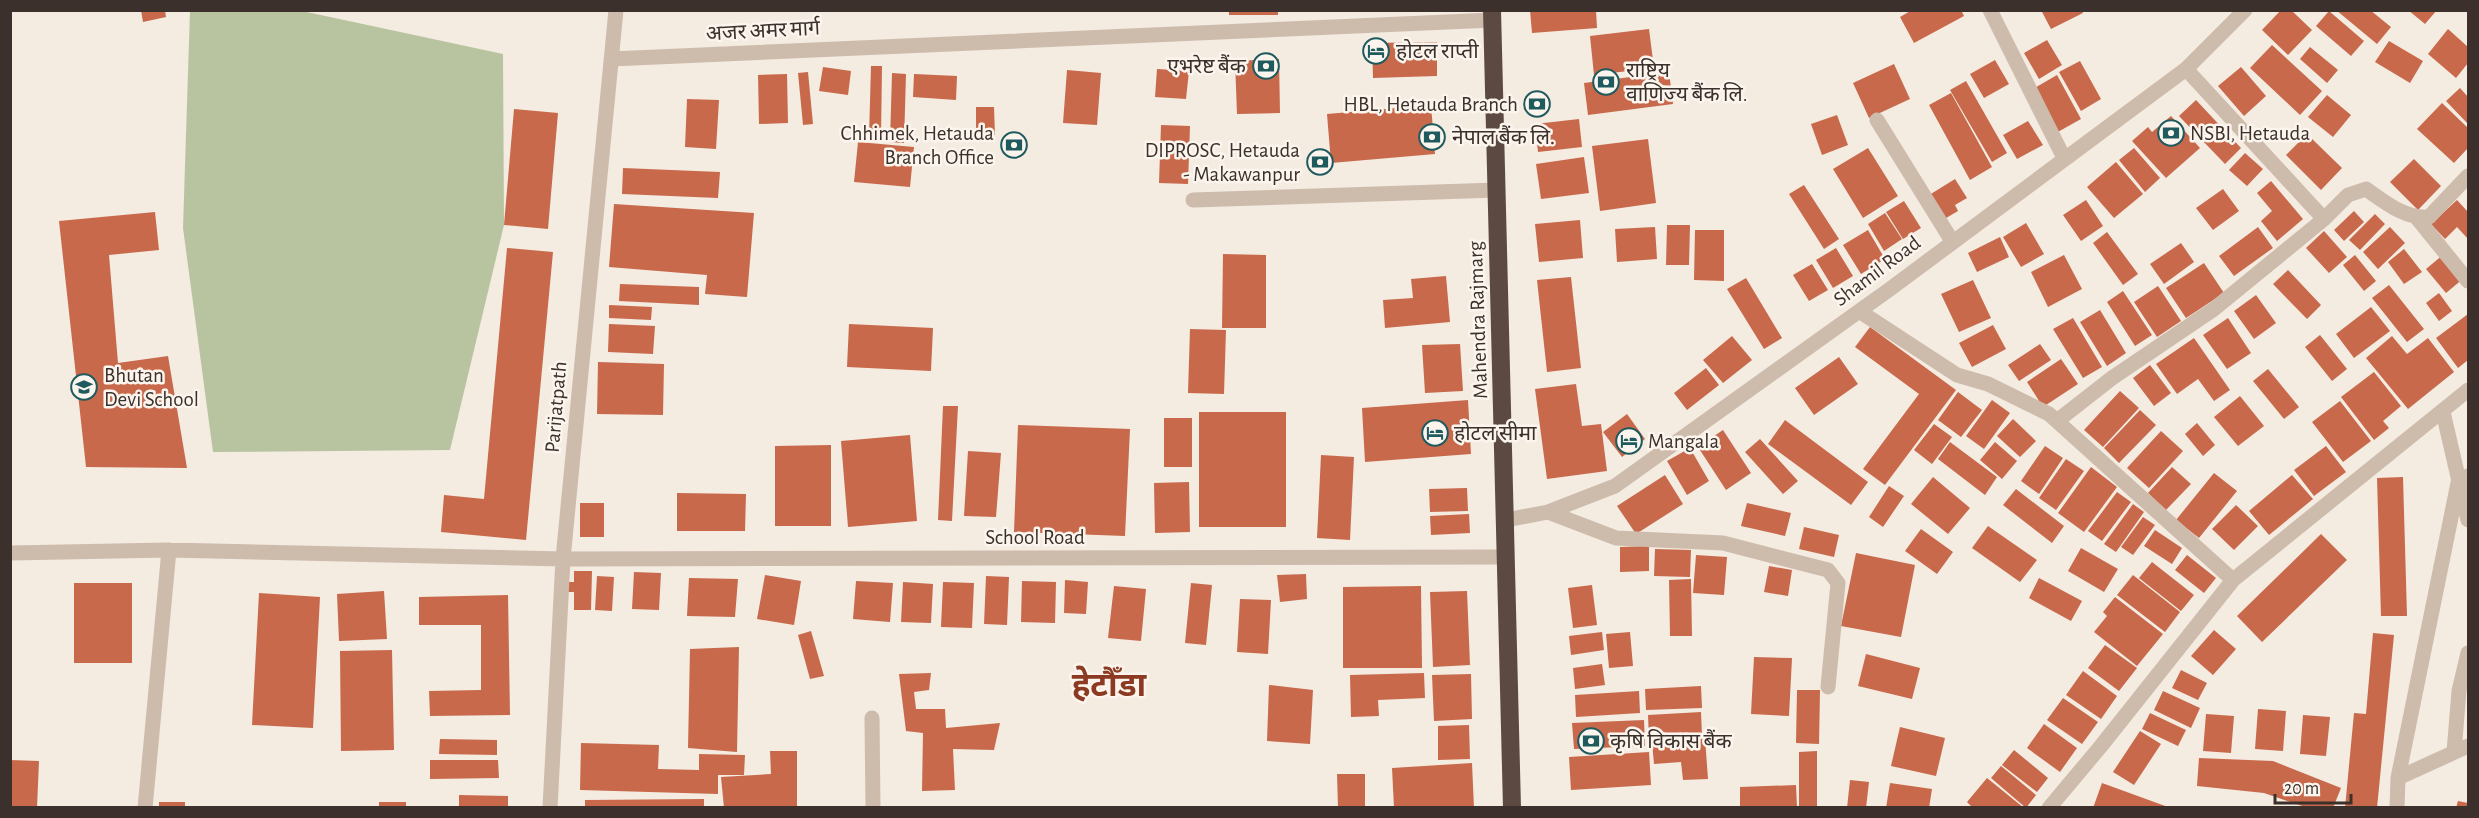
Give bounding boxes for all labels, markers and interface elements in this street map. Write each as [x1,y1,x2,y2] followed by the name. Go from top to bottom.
[705,15,822,44] street label: अजर अमर मार्ग
[1361,36,1391,66] hotel icon: होटल राप्ती
[1396,39,1479,62] place label: होटल राप्ती
[1251,51,1281,81] bank icon: एभरेष्ट बैंक
[1167,54,1247,77] place label: एभरेष्ट बैंक
[1626,58,1747,105] place label: राष्ट्रिय वाणिज्य बैंक लि.
[1591,67,1621,97] bank icon: राष्ट्रिय वाणिज्य बैंक लि.
[1522,89,1552,119] bank icon: HBL, Hetauda Branch
[1344,94,1518,115] place label: HBL, Hetauda Branch
[2156,118,2186,148] bank icon: NSBI, Hetauda
[1417,122,1447,152] bank icon: नेपाल बैंक लि.
[841,123,994,168] place label: Chhimek, Hetauda Branch Office
[2190,123,2310,144] place label: NSBI, Hetauda
[1452,125,1555,148] place label: नेपाल बैंक लि.
[999,130,1029,160] bank icon: Chhimek, Hetauda Branch Office
[1145,140,1300,185] place label: DIPROSC, Hetauda - Makawanpur
[1305,147,1335,177] bank icon: DIPROSC, Hetauda - Makawanpur
[1830,232,1924,310] street label: Shamil Road
[1465,240,1491,399] street label: Mahendra Rajmarg
[542,360,570,454] street label: Parijatpath
[104,365,199,410] place label: Bhutan Devi School
[69,372,99,402] school or university icon: Bhutan Devi School
[1420,418,1450,448] hotel icon: होटल सीमा
[1454,421,1537,444] place label: होटल सीमा
[1614,426,1644,456] hotel icon: Mangala
[1648,431,1720,452] place label: Mangala
[985,527,1085,548] street label: School Road
[1072,665,1148,703] district label: हेटौँडा
[1576,726,1606,756] bank icon: कृषि विकास बैंक
[1610,729,1733,754] place label: कृषि विकास बैंक
[2275,767,2352,805] scale bar
[2284,780,2319,798] text: 20 m

